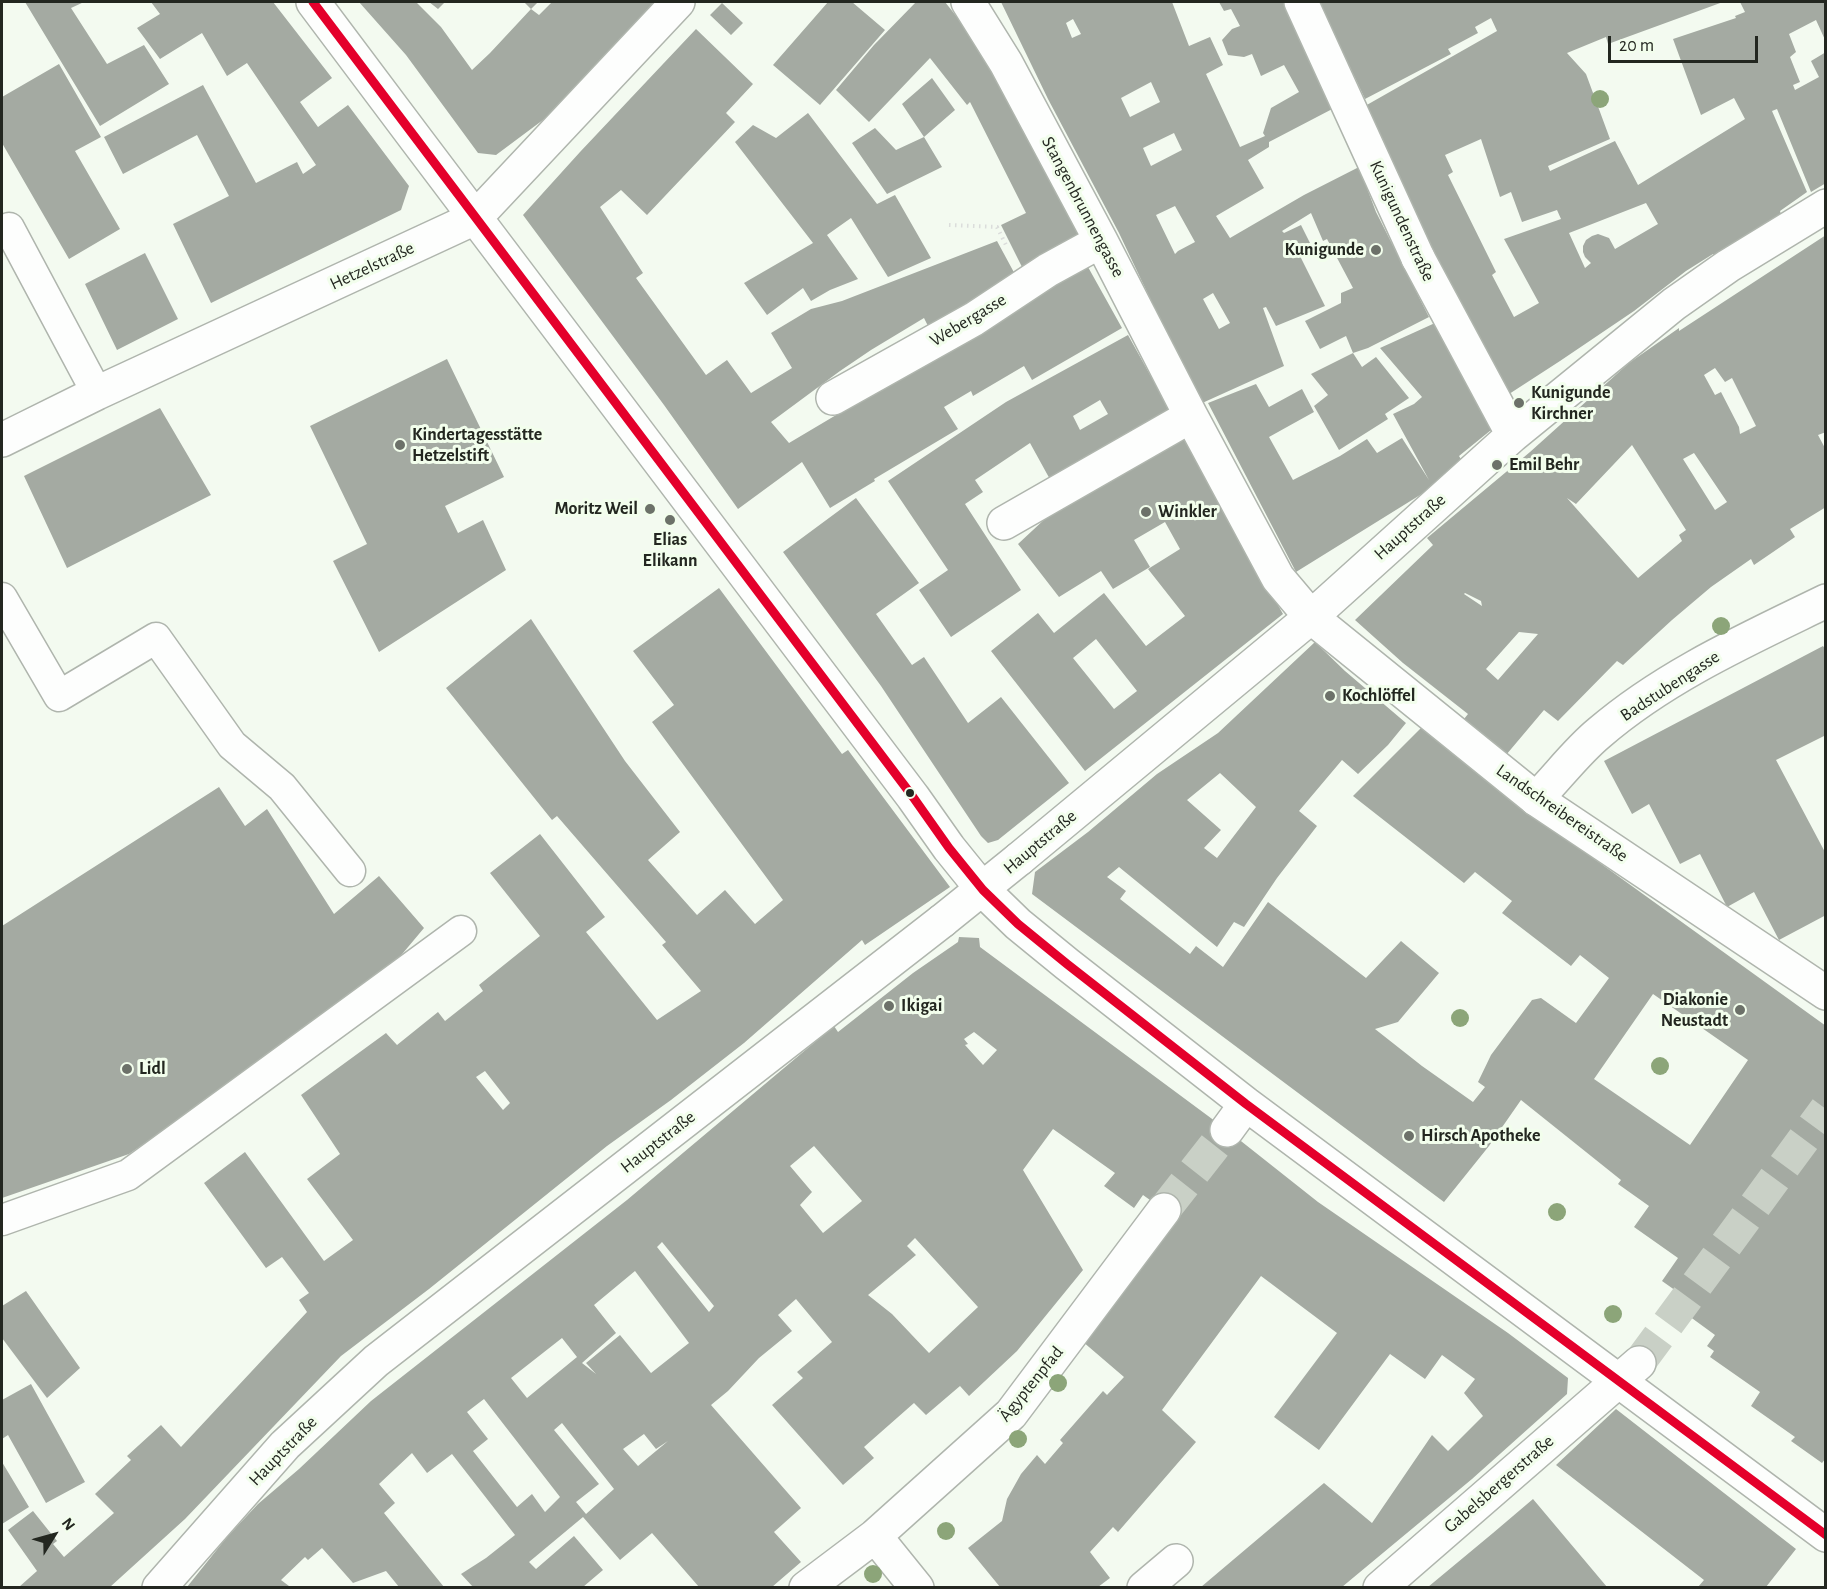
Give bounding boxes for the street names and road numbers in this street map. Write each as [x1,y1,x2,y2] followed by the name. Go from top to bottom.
[1037,133,1129,281] street label: Stangenbrunnengasse
[1365,157,1439,285] street label: Kunigundenstraße
[326,237,418,295] street label: Hetzelstraße
[926,289,1010,351] street label: Webergasse
[1370,489,1450,565] street label: Hauptstraße
[1616,646,1724,726] street label: Badstubengasse
[1492,759,1632,867] street label: Landschreibereistraße
[999,805,1081,879] street label: Hauptstraße
[616,1106,700,1178] street label: Hauptstraße
[994,1342,1068,1426] street label: Ägyptenpfad
[244,1411,322,1491] street label: Hauptstraße
[1440,1430,1558,1538] street label: Gabelsbergerstraße

